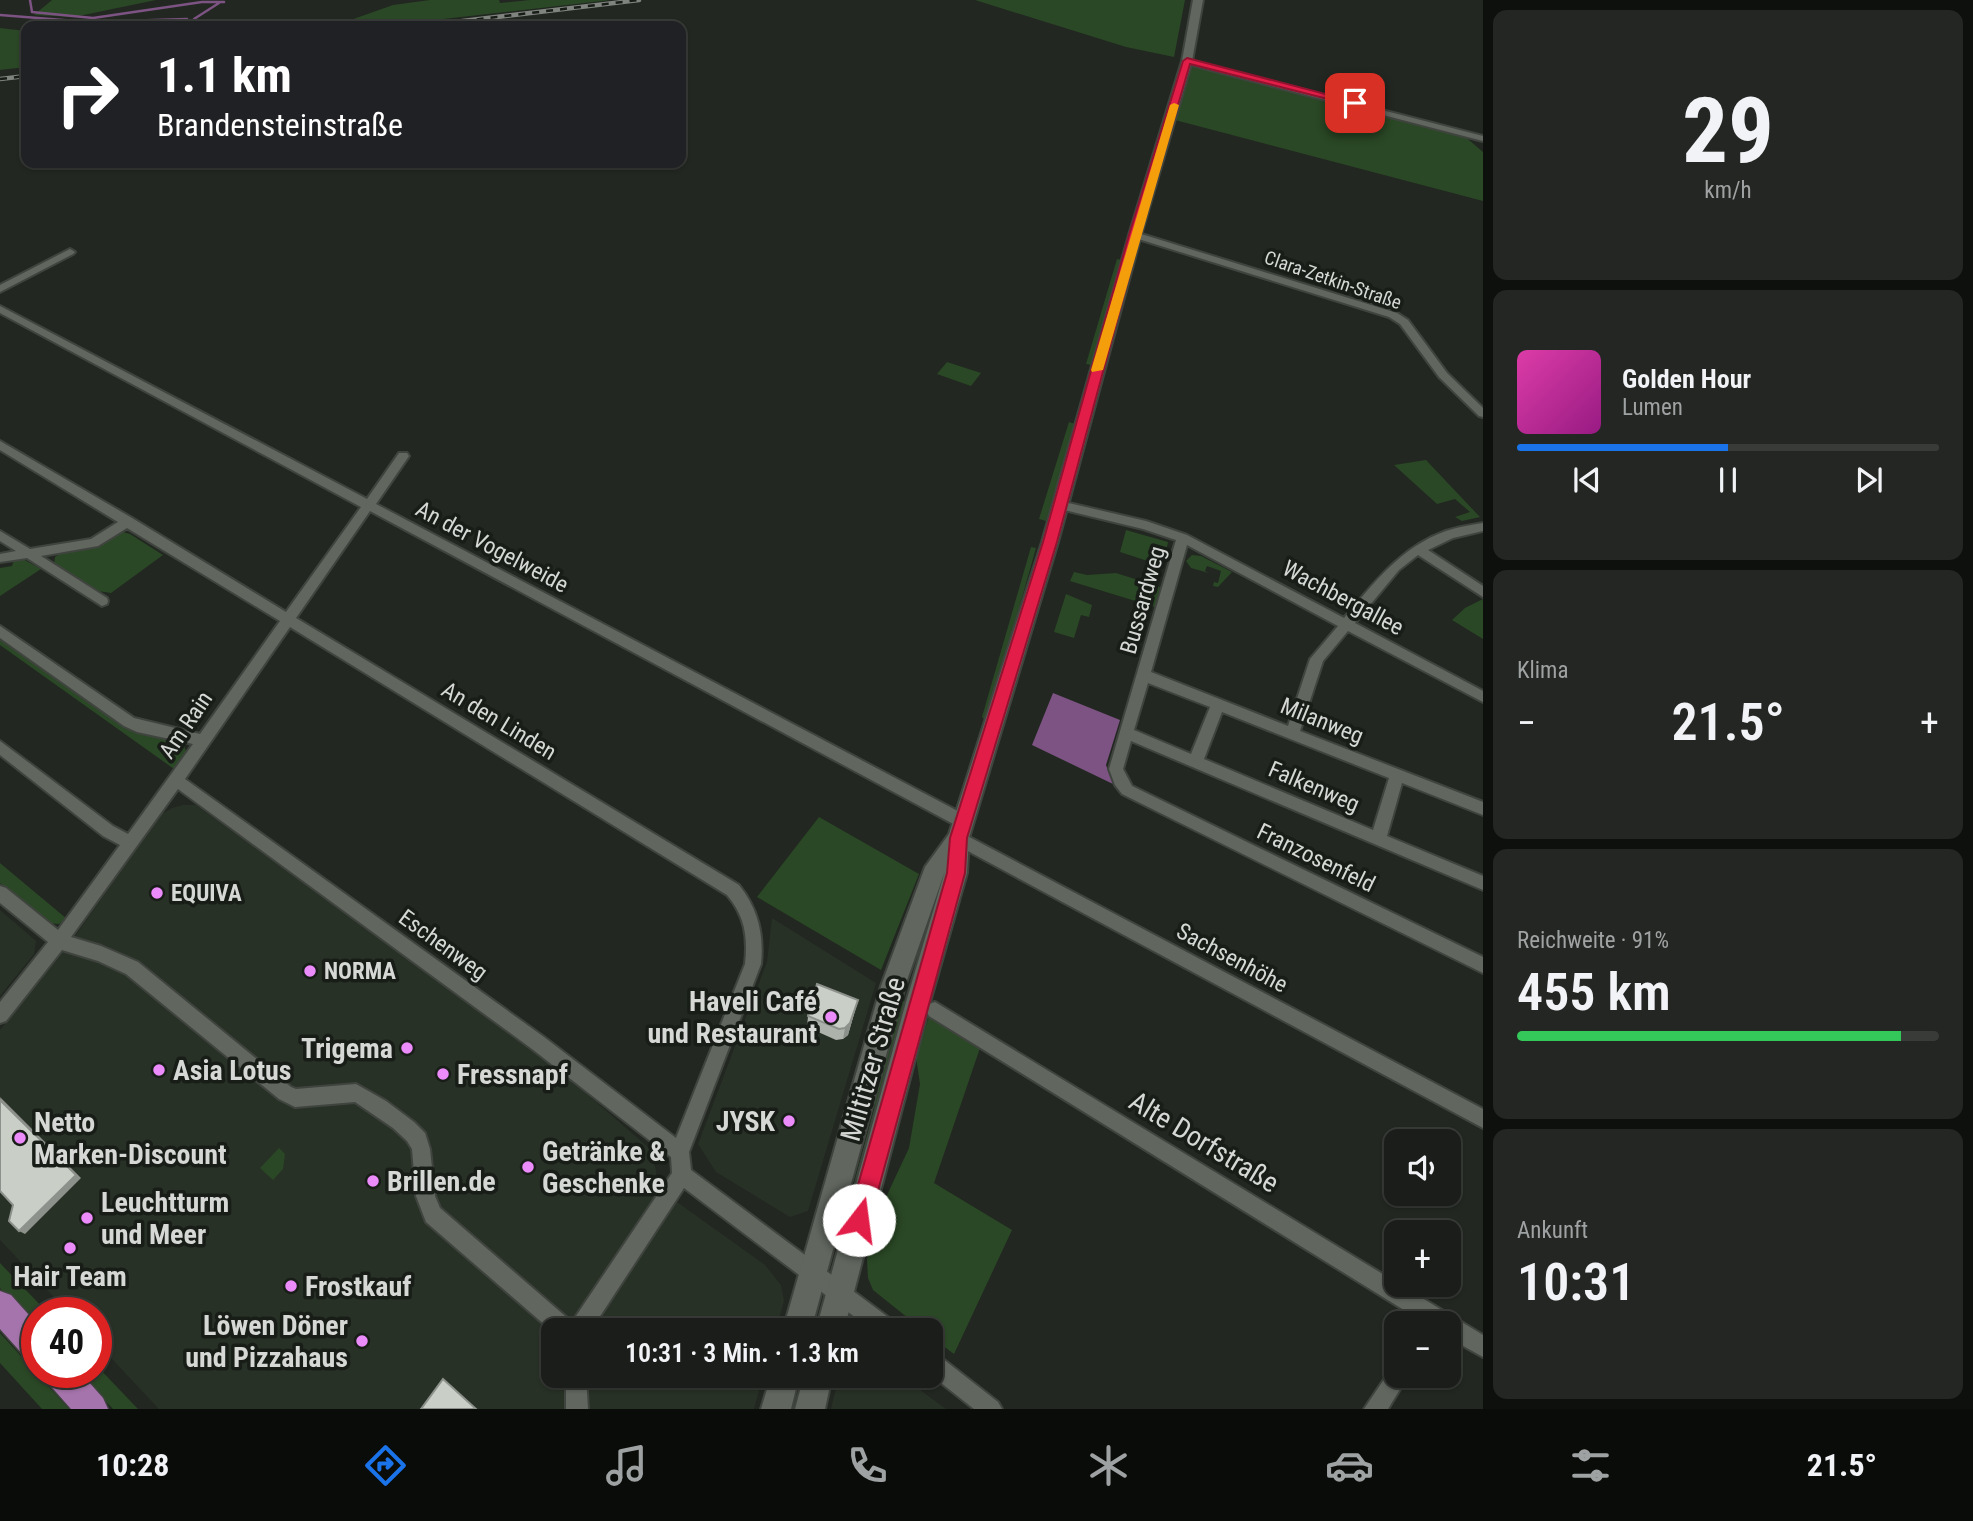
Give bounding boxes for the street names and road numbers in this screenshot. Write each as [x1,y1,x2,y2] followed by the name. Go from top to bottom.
[1261,246,1405,314] street label: Clara-Zetkin-Straße
[411,495,573,599] street label: An der Vogelweide
[1115,543,1171,657] street label: Bussardweg
[1278,555,1408,641] street label: Wachbergallee
[437,676,561,766] street label: An den Linden
[154,686,218,764] street label: Am Rain
[1277,692,1367,750] street label: Milanweg
[1264,756,1364,818] street label: Falkenweg
[1253,818,1379,898] street label: Franzosenfeld
[394,904,492,986] street label: Eschenweg
[1172,918,1292,998] street label: Sachsenhöhe
[834,973,912,1145] street label: Miltitzer Straße
[1123,1085,1285,1199] street label: Alte Dorfstraße

